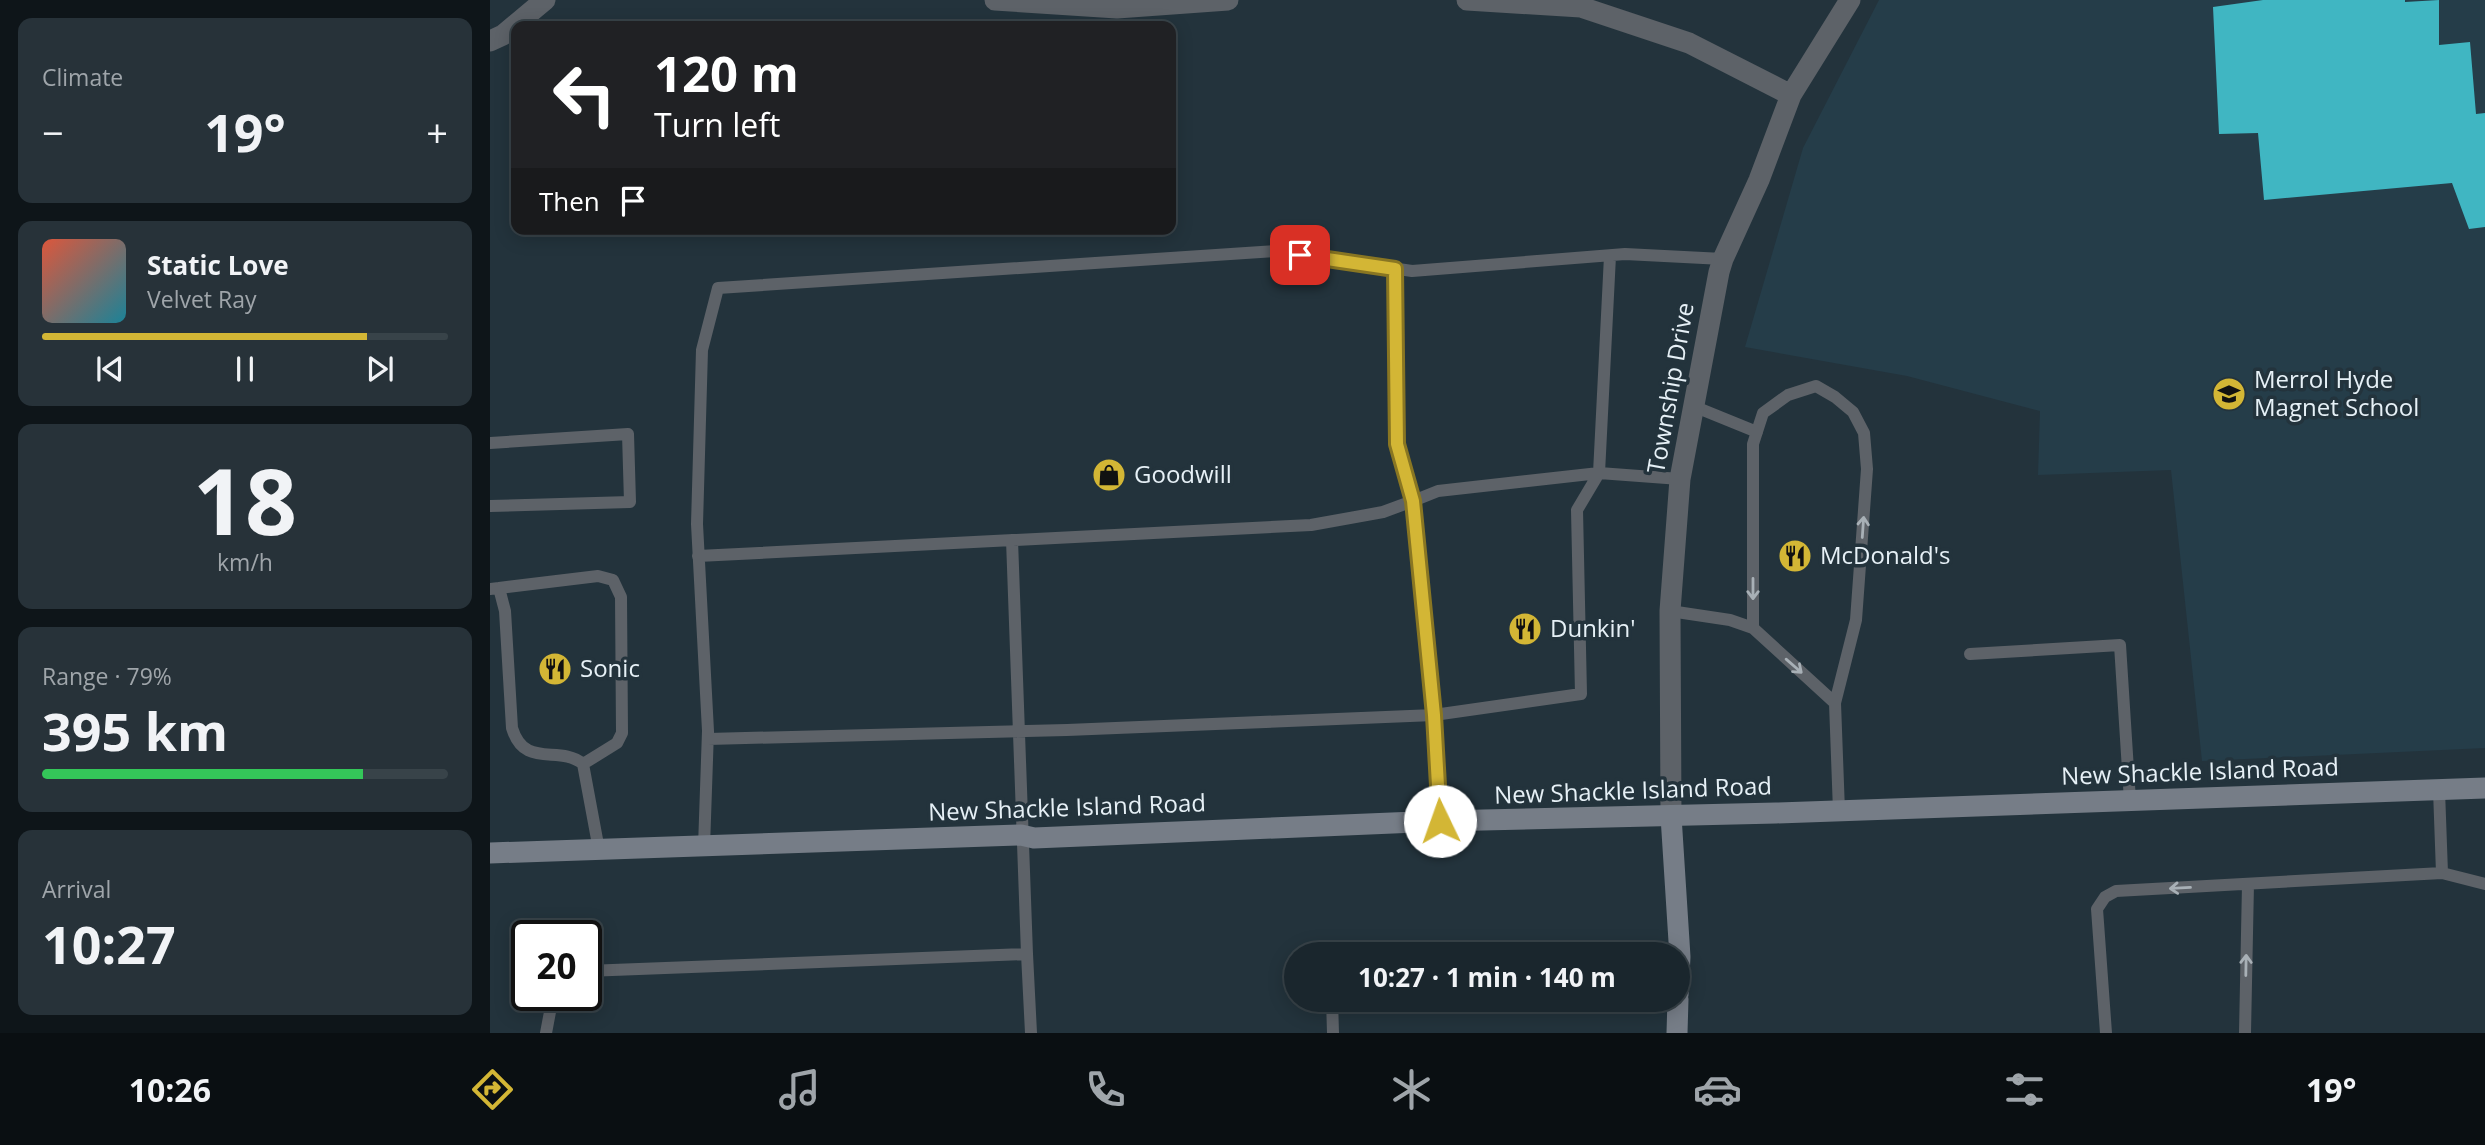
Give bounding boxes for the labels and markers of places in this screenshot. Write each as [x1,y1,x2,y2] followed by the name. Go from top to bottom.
[1270,225,1330,285] pin
[2254,362,2419,423] place label: Merrol Hyde Magnet School
[2210,375,2248,413] school or university icon: Merrol Hyde Magnet School
[1090,456,1128,494] shop icon: Goodwill
[1134,457,1232,490] place label: Goodwill
[1776,537,1814,575] restaurant icon: McDonald's
[1820,538,1950,571] place label: McDonald's
[1506,610,1544,648] restaurant icon: Dunkin'
[1550,611,1636,644] place label: Dunkin'
[536,650,574,688] restaurant icon: Sonic
[580,651,640,684] place label: Sonic

